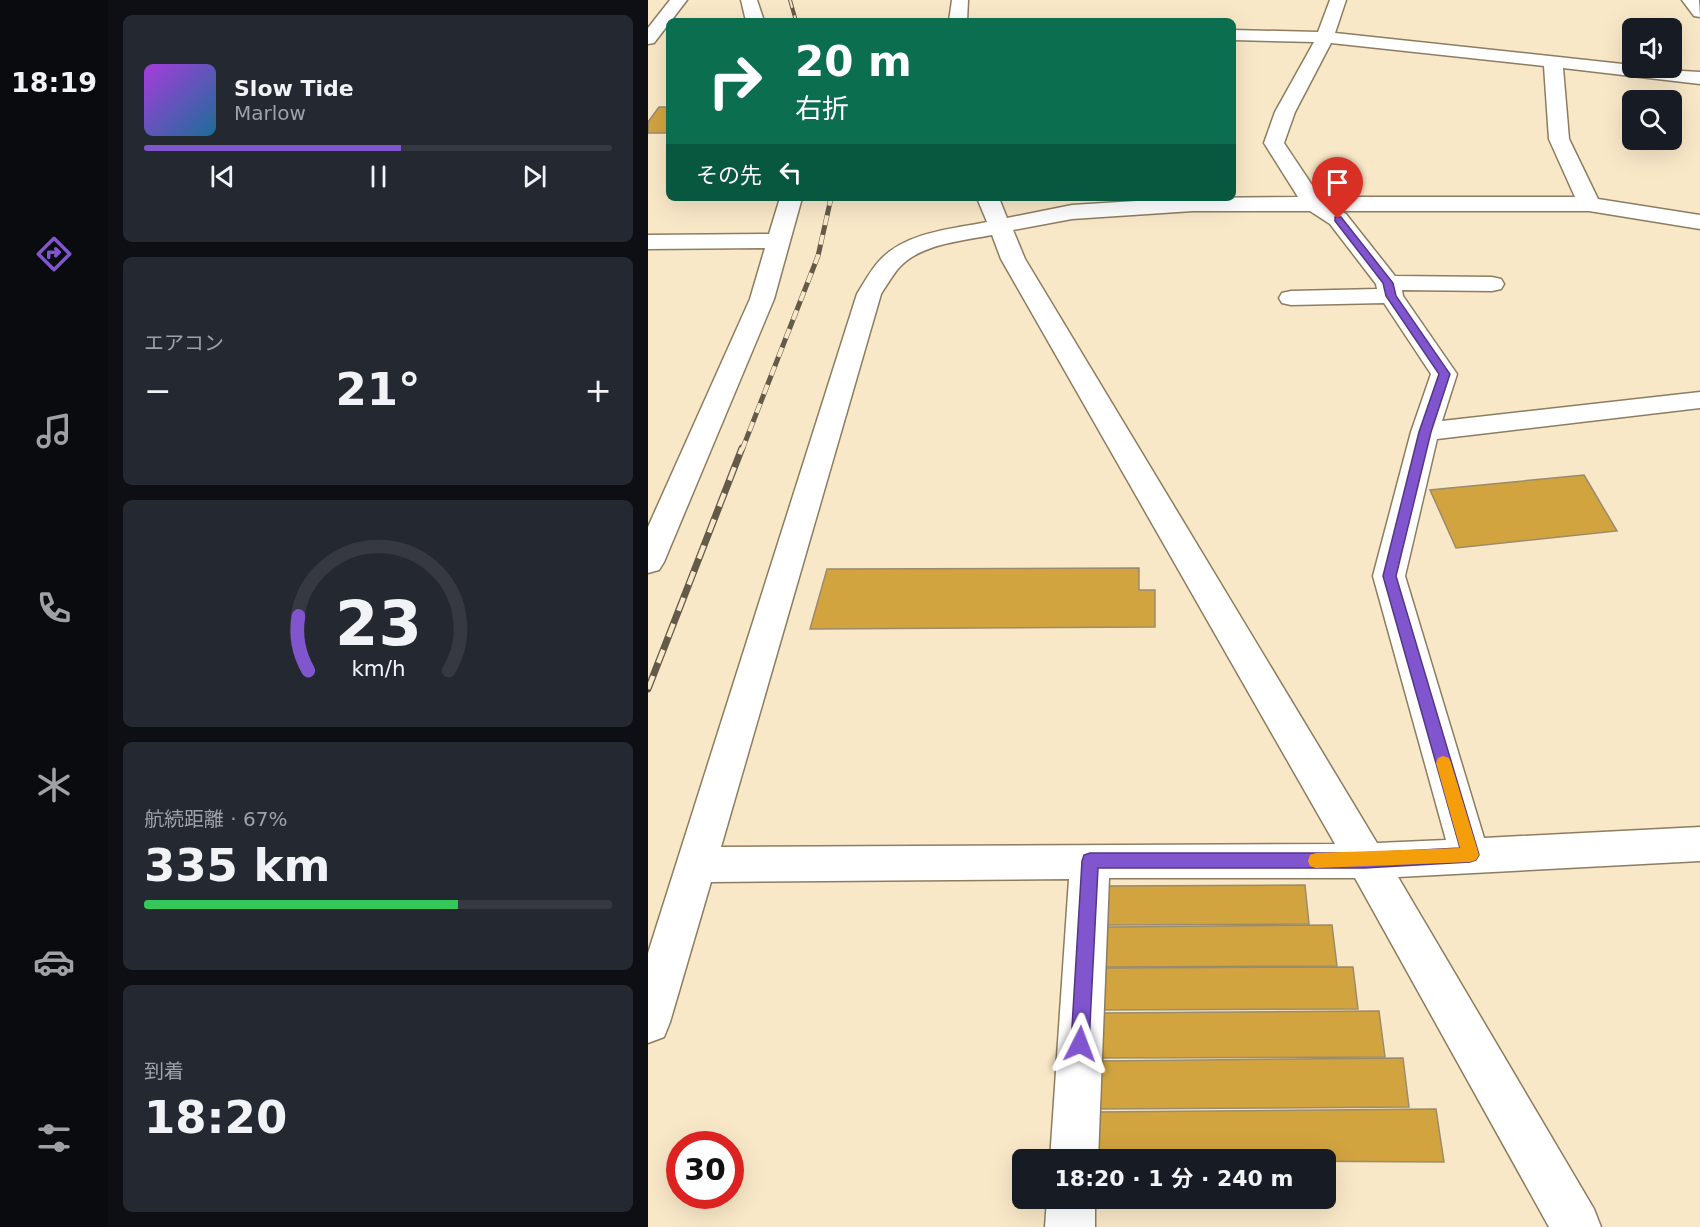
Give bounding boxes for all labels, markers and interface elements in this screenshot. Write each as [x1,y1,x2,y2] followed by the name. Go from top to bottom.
[1622,18,1682,150] map controls
[1622,18,1682,78] button: sound
[795,37,912,86] text: 20 m
[696,42,774,120] icon: right
[11,67,97,98] text: 18:19
[234,76,354,101] text: Slow Tide
[1622,90,1682,150] button: search
[795,93,849,124] text: 右折
[234,101,306,125] text: Marlow
[774,156,807,189] icon: left
[1312,157,1363,219] pin
[206,160,239,193] icon: previous
[362,160,395,193] icon: pause
[518,160,551,193] icon: next
[696,163,762,188] text: その先
[1321,166,1354,199] icon: arrive
[33,233,75,275] icon: directions
[144,331,224,355] text: エアコン
[335,363,421,416] text: 21°
[144,371,172,410] text: −
[584,371,612,410] text: +
[33,410,75,452] icon: music
[33,587,75,629] icon: phone
[335,587,421,660] text: 23
[351,656,405,681] text: km/h
[33,764,75,806] icon: climate
[144,807,288,831] text: 航続距離 · 67%
[144,839,330,892] text: 335 km
[33,941,75,983] icon: car
[1048,1012,1112,1076] position arrow
[144,1059,184,1083] text: 到着
[144,1091,287,1144] text: 18:20
[33,1117,75,1159] icon: filters
[666,1131,744,1209] speed limit sign: 30
[1055,1166,1293,1191] text: 18:20 · 1 分 · 240 m

